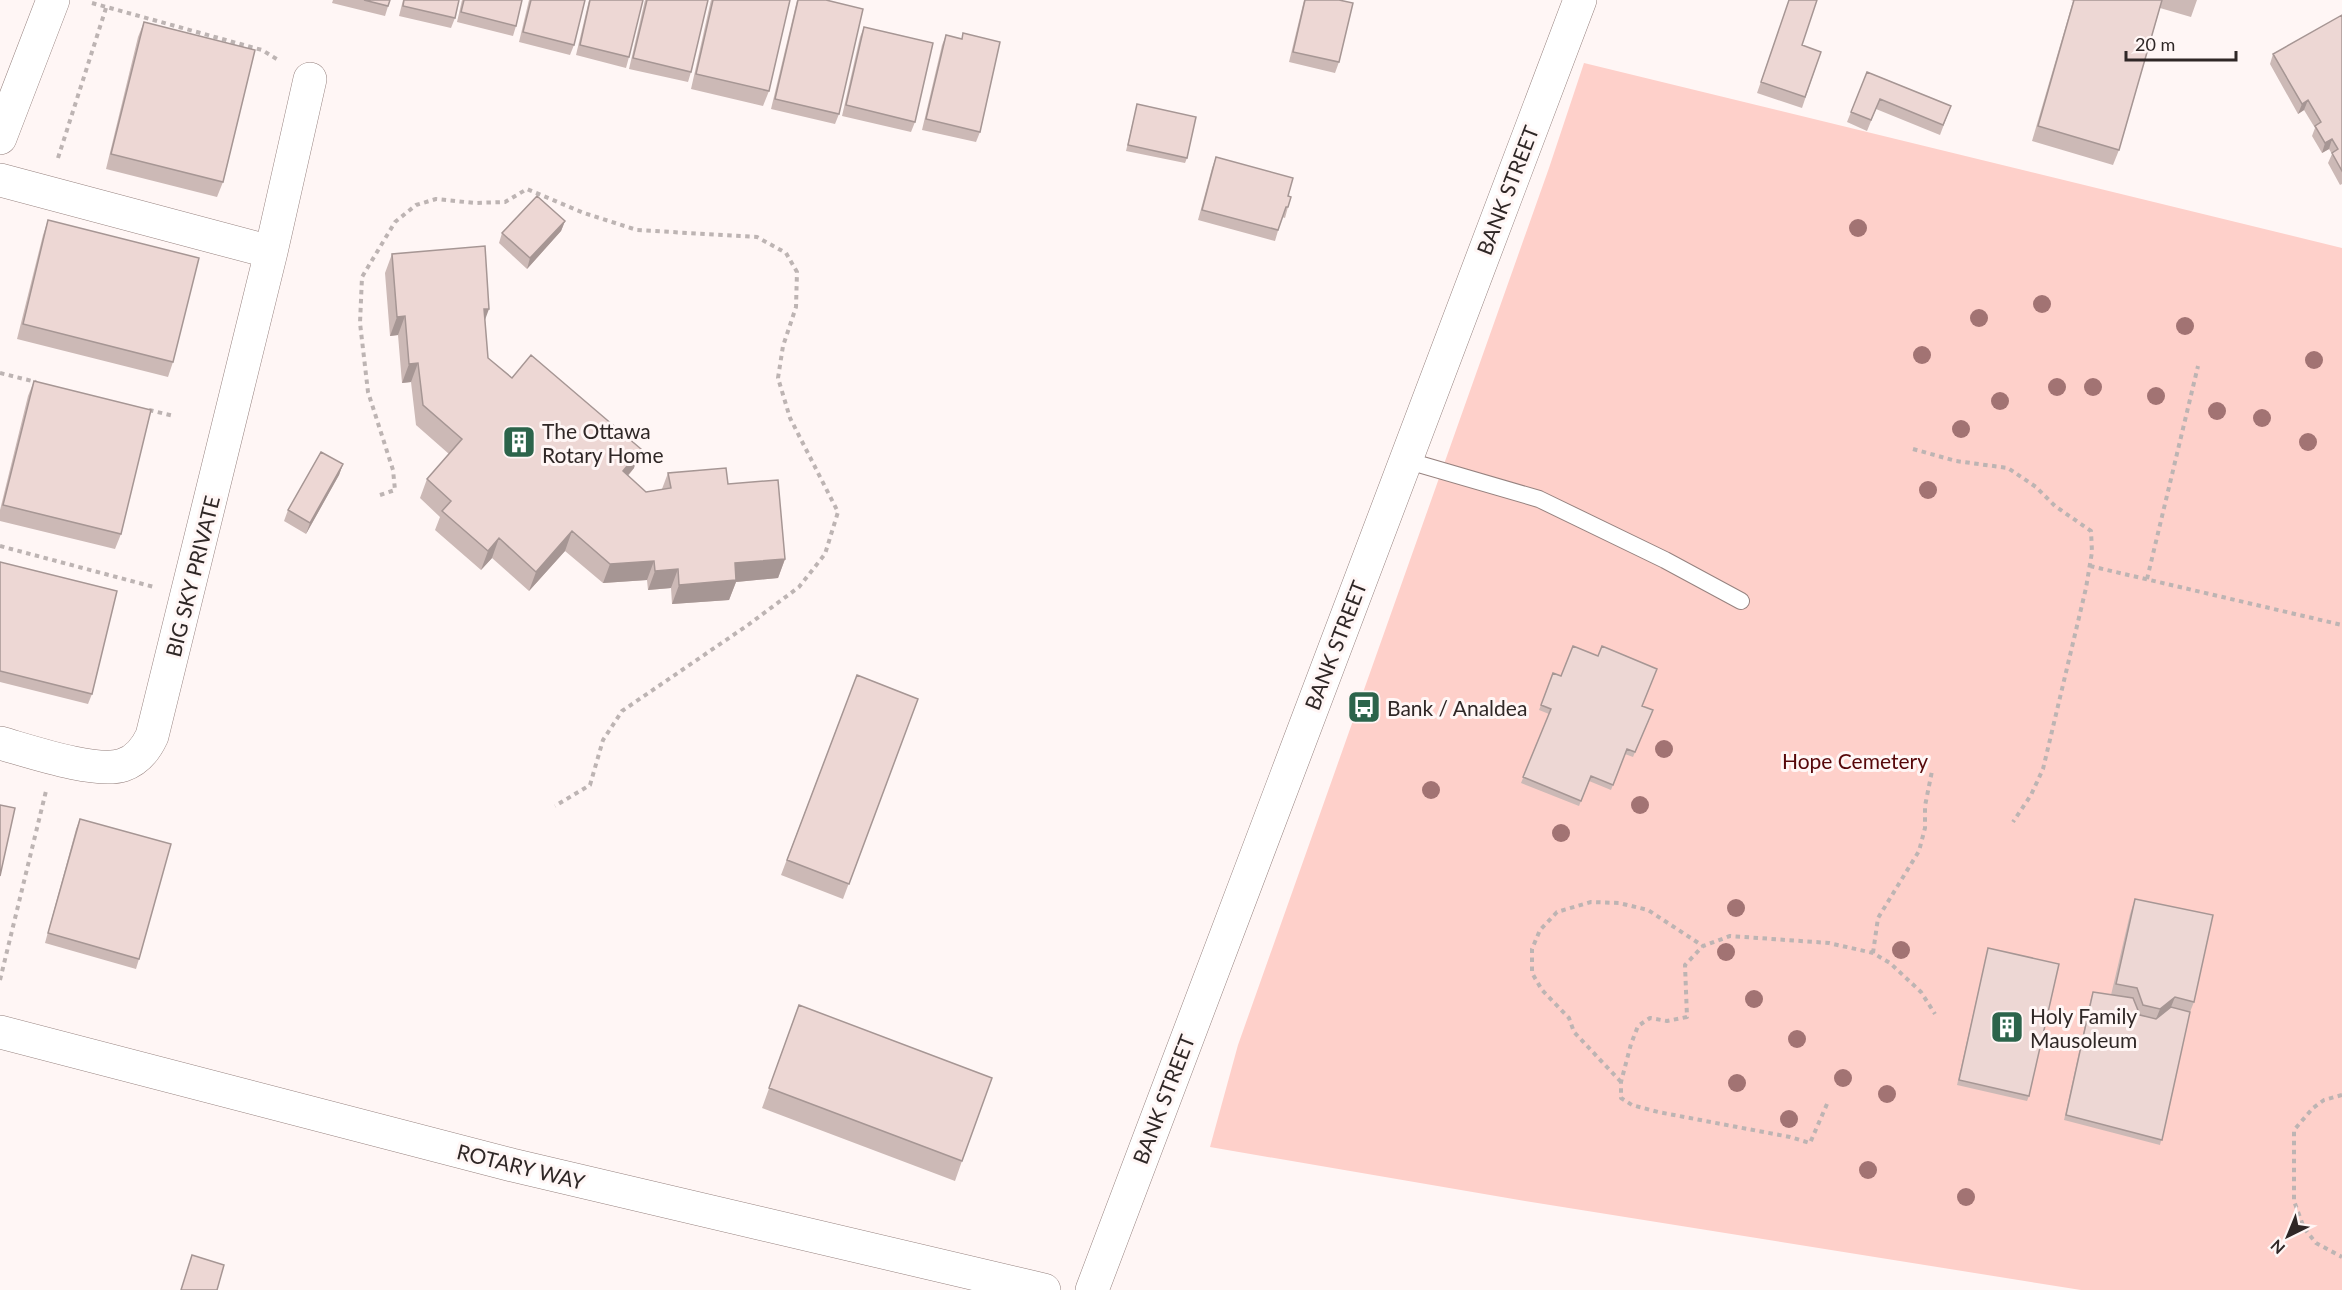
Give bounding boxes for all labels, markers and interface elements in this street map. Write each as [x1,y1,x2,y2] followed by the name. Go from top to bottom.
[2126,24,2236,62] scale bar
[2135,33,2175,55] text: 20 m
[1471,121,1543,258] street label: BANK STREET
[542,418,663,467] place label: The Ottawa Rotary Home
[501,424,537,460] building icon: The Ottawa Rotary Home
[160,493,224,659] street label: BIG SKY PRIVATE
[1299,576,1371,713] street label: BANK STREET
[1346,689,1382,725] bus stop icon: Bank / Analdea
[1387,695,1527,720] place label: Bank / Analdea
[1782,748,1928,773] park label: Hope Cemetery
[2030,1003,2137,1052] place label: Holy Family Mausoleum
[1989,1009,2025,1045] building icon: Holy Family Mausoleum
[1127,1030,1199,1167] street label: BANK STREET
[454,1138,588,1194] street label: ROTARY WAY
[2258,1206,2318,1266] north arrow
[2266,1236,2288,1258] text: N

